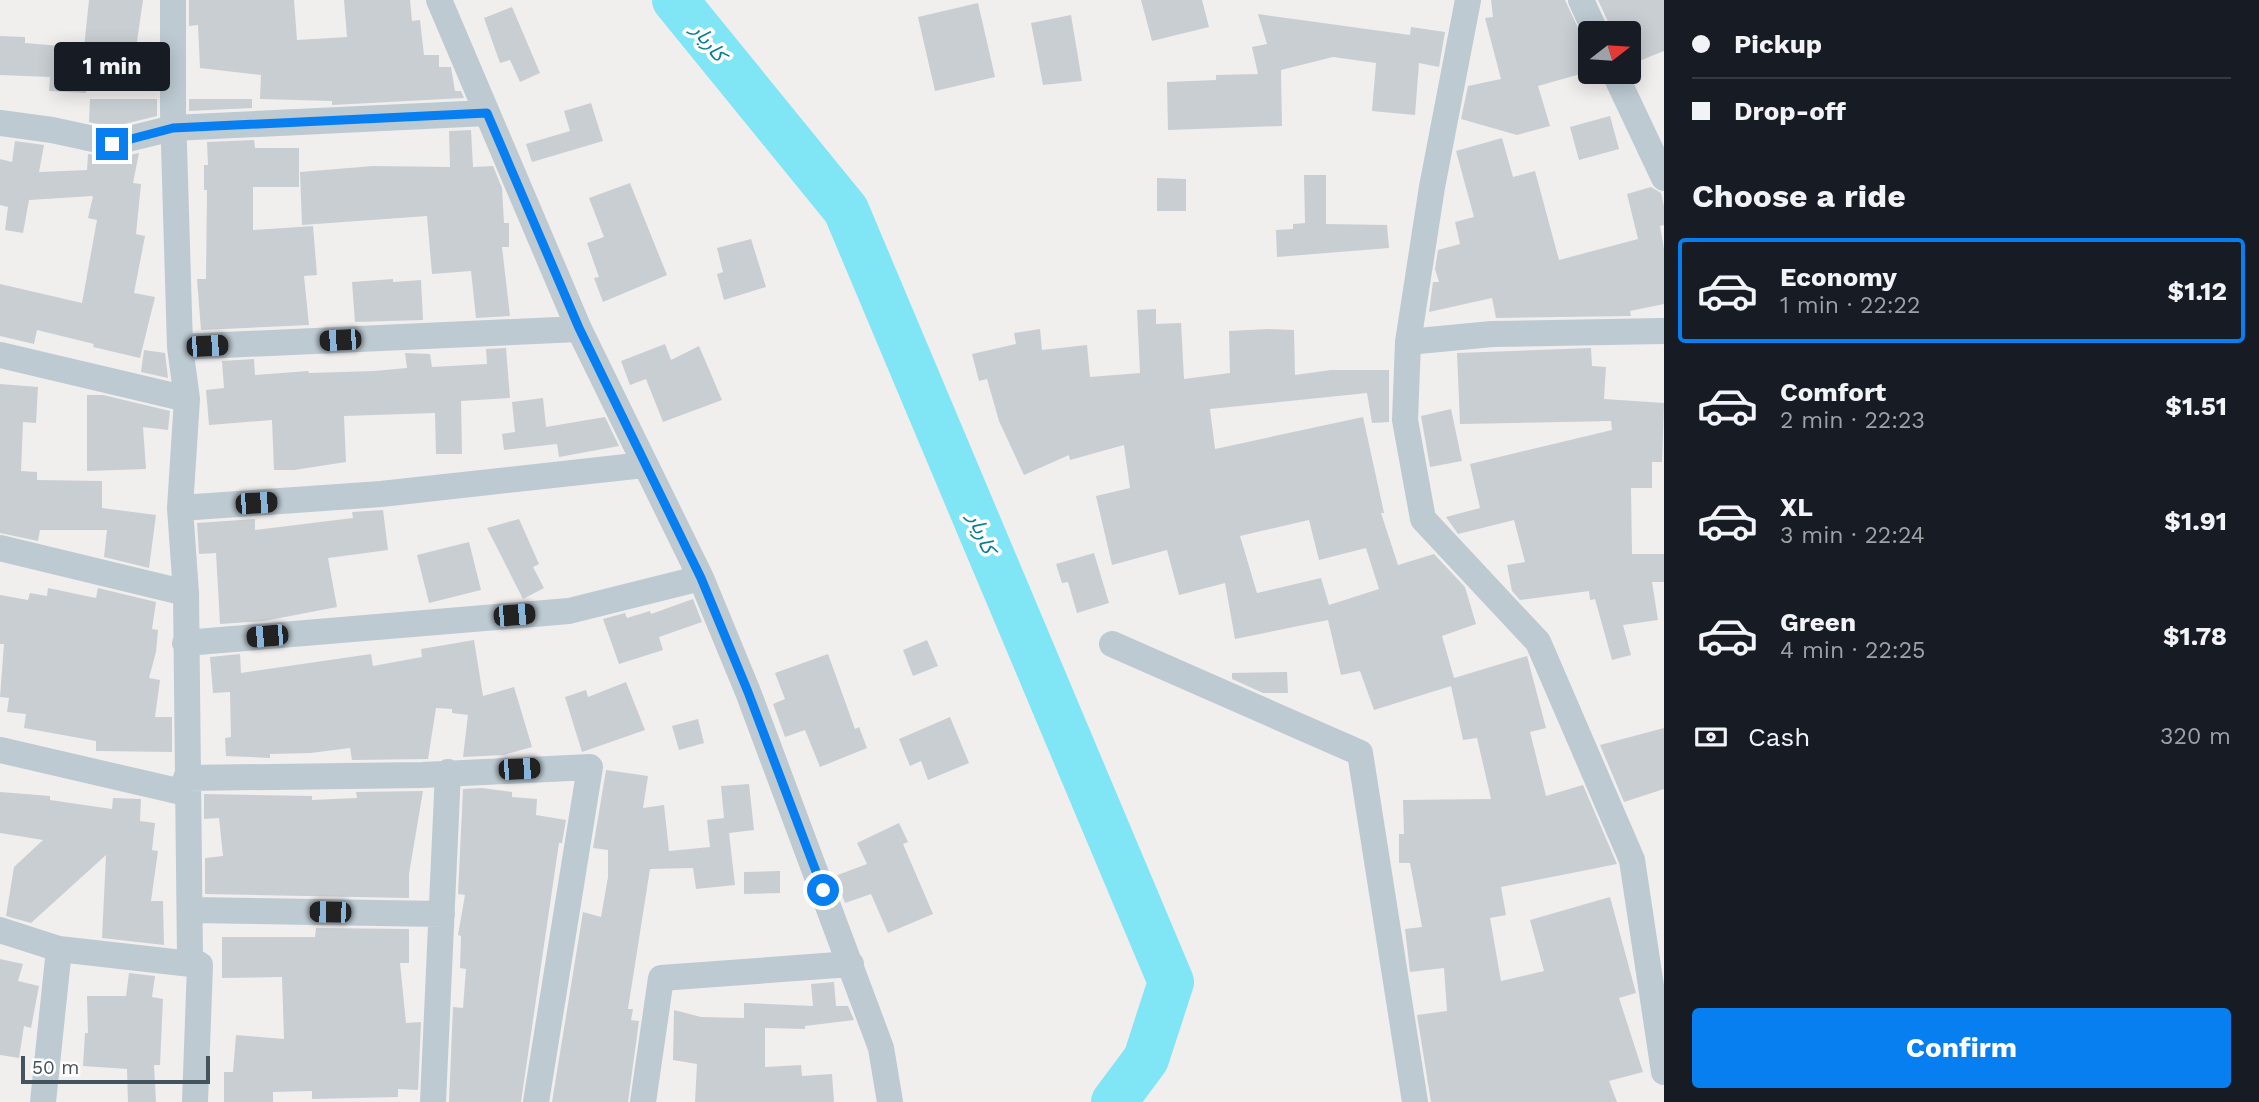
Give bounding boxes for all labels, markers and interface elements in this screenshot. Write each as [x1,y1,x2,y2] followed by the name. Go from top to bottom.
[685,16,735,69] water label: کاربار
[1578,21,1642,84] north arrow
[1578,21,1641,84] map controls
[1734,29,1822,59] text: Pickup
[54,43,170,92] callout: 1 min
[82,53,142,80] text: 1 min
[1734,96,1846,126] text: Drop-off
[96,128,128,160] route end
[1692,177,1906,215] text: Choose a ride
[1696,259,1759,322] icon: car
[1780,262,1897,292] text: Economy
[2168,276,2227,306] text: $1.12
[1780,292,1920,319] text: 1 min · 22:22
[319,328,362,352] car
[186,334,229,358] car
[1696,374,1759,437] icon: car
[1780,377,1886,407] text: Comfort
[2165,391,2227,421] text: $1.51
[1780,407,1925,434] text: 2 min · 22:23
[1696,489,1759,552] icon: car
[235,491,278,515] car
[1780,492,1813,522] text: XL
[2164,506,2227,536] text: $1.91
[962,507,1004,561] water label: کاربار
[1780,522,1925,549] text: 3 min · 22:24
[493,603,536,627] car
[1696,604,1759,667] icon: car
[1780,607,1856,637] text: Green
[2163,621,2227,651] text: $1.78
[246,624,289,648] car
[1780,637,1925,664] text: 4 min · 22:25
[1692,718,1730,756] icon: cash
[1748,722,1810,752] text: Cash
[2160,723,2231,750] text: 320 m
[498,757,541,781] car
[807,874,839,906] route start
[309,901,352,923] car
[1692,1008,2231,1088] button: Confirm
[21,1053,210,1085] scale bar
[32,1056,79,1079] text: 50 m

